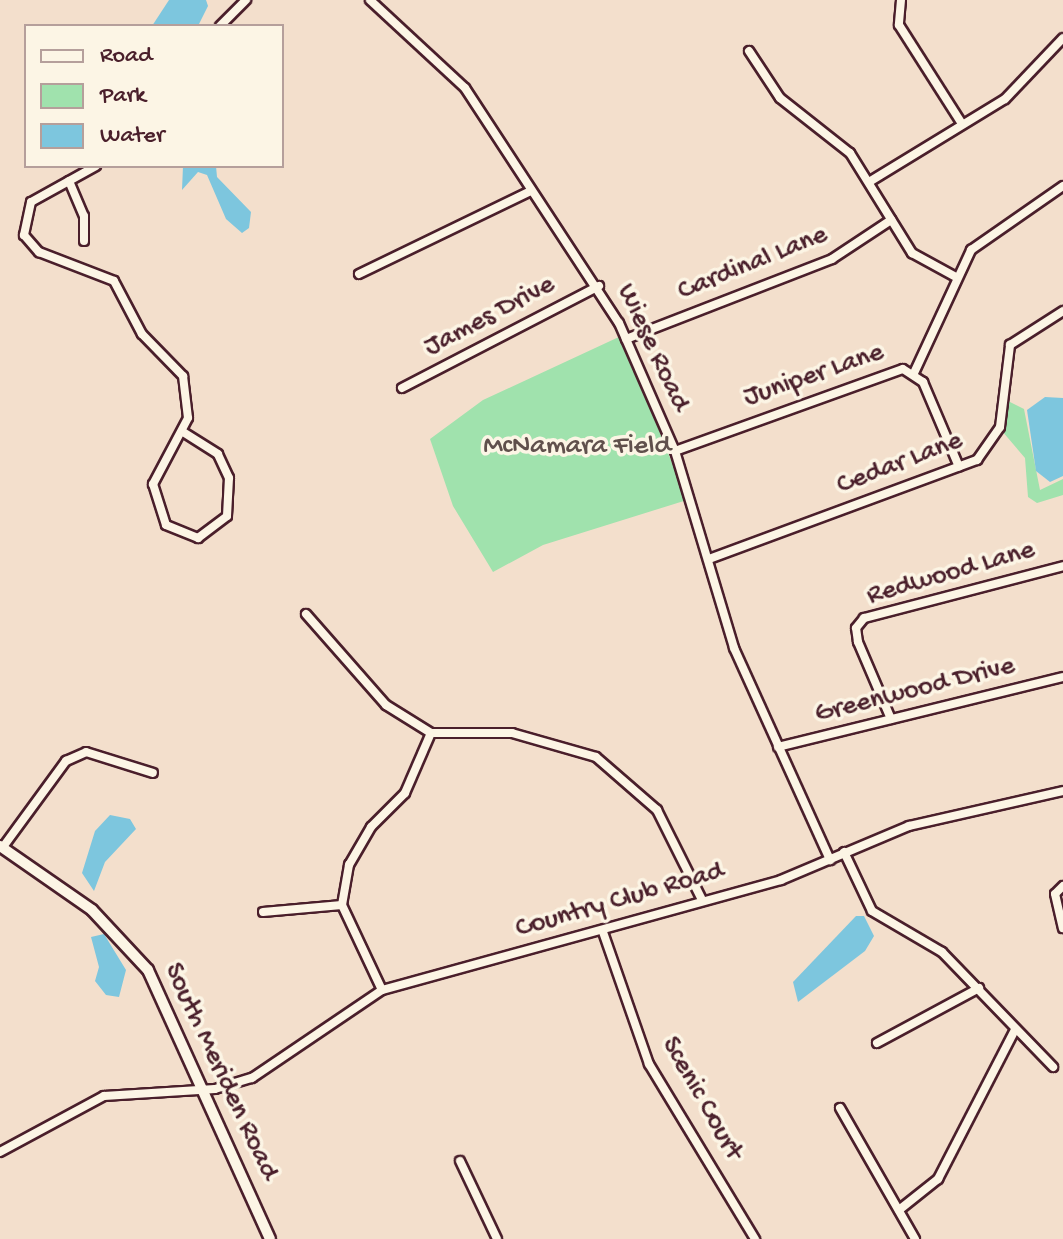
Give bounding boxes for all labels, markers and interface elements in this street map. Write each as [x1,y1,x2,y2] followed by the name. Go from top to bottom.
[24,24,284,168] legend
[100,42,152,71] text: Road
[100,82,146,111] text: Park
[100,122,164,151] text: Water
[673,219,833,309] street label: Cardinal Lane
[419,269,561,365] street label: James Drive
[608,279,696,417] street label: Wiese Road
[740,336,888,416] street label: Juniper Lane
[833,425,967,503] street label: Cedar Lane
[483,430,671,464] park label: McNamara Field
[863,534,1039,614] street label: Redwood Lane
[812,650,1018,732] street label: Greenwood Drive
[512,855,728,947] street label: Country Club Road
[155,958,285,1186] street label: South Meriden Road
[652,1031,750,1167] street label: Scenic Court

